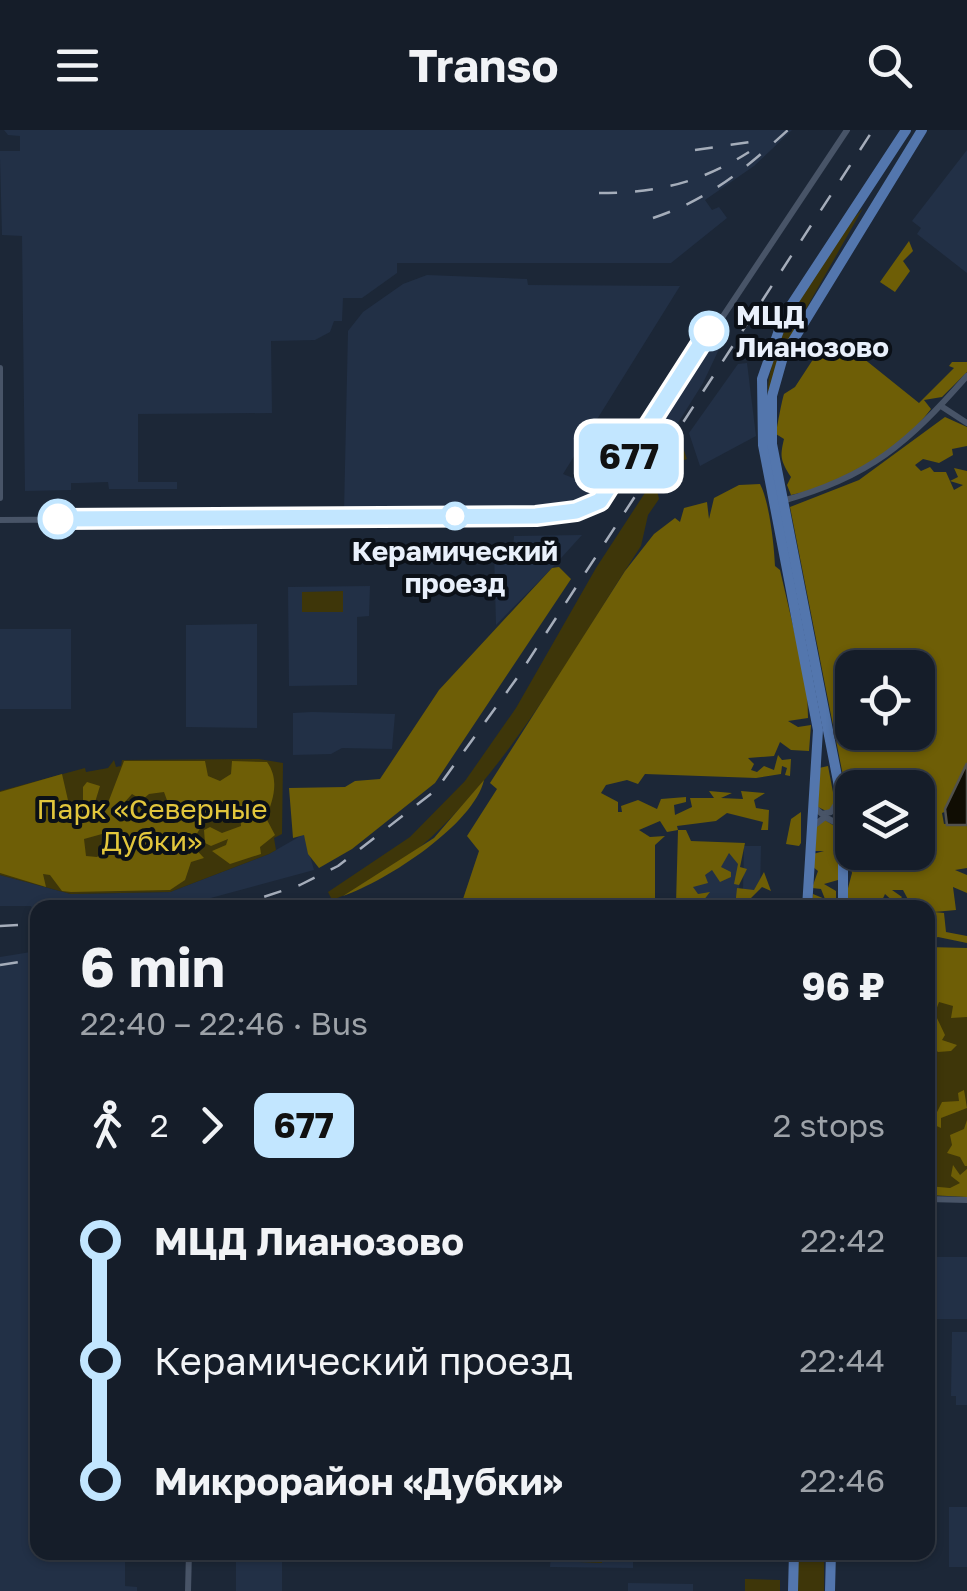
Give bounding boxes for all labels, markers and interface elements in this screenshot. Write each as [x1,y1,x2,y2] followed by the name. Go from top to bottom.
[50,38,105,93] icon: menu
[409,38,558,92] text: Transo
[862,38,917,93] icon: search
[736,298,889,363] place label: МЦД Лианозово
[690,312,728,350] marker: МЦД Лианозово
[572,424,686,488] line badge: 677
[599,435,659,477] text: 677
[39,500,77,538] unlabelled marker
[442,503,468,529] marker: Керамический проезд
[352,534,558,599] place label: Керамический проезд
[835,650,935,870] map controls
[835,650,935,750] button: locate
[835,770,935,870] button: layers
[37,792,267,857] park label: Парк «Северные Дубки»
[80,933,225,999] text: 6 min
[802,963,885,1008] text: 96 ₽
[80,1004,368,1042] text: 22:40 – 22:46 · Bus
[80,1098,135,1153] icon: walk
[184,1098,239,1153] icon: forward
[274,1104,334,1146] text: 677
[150,1106,169,1144] text: 2
[773,1106,885,1144] text: 2 stops
[154,1218,464,1263] text: МЦД Лианозово
[800,1221,885,1259] text: 22:42
[154,1338,573,1383] text: Керамический проезд
[799,1341,885,1379] text: 22:44
[154,1458,563,1503] text: Микрорайон «Дубки»
[799,1461,885,1499] text: 22:46

